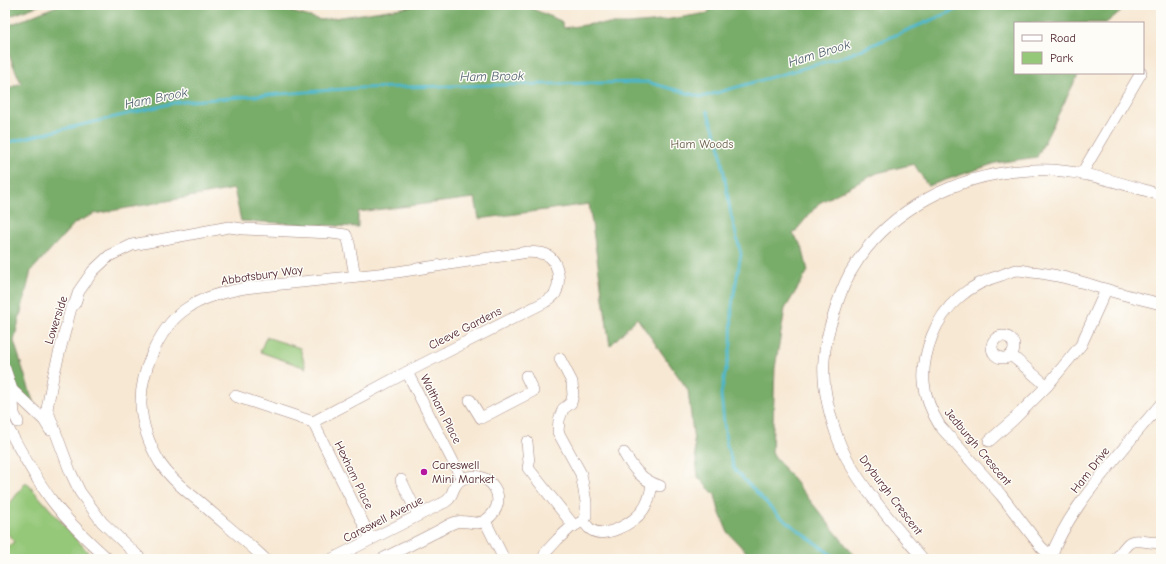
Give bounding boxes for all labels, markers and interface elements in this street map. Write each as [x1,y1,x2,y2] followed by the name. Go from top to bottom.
[1014,22,1144,74] legend
[1050,31,1076,45] text: Road
[786,36,852,70] water label: Ham Brook
[1050,51,1073,65] text: Park
[460,68,525,84] water label: Ham Brook
[123,84,190,111] water label: Ham Brook
[671,137,733,151] park label: Ham Woods
[220,262,304,288] street label: Abbotsbury Way
[42,294,70,346] street label: Lowerside
[426,304,504,352] street label: Cleeve Gardens
[418,372,464,446] street label: Waltham Place
[942,406,1015,489] street label: Jedburgh Crescent
[331,439,377,511] street label: Hexham Place
[1068,444,1112,496] street label: Ham Drive
[856,452,926,538] street label: Dryburgh Crescent
[432,458,495,486] place label: Careswell Mini Market
[419,467,429,477] marker: Careswell Mini Market
[341,493,425,545] street label: Careswell Avenue

